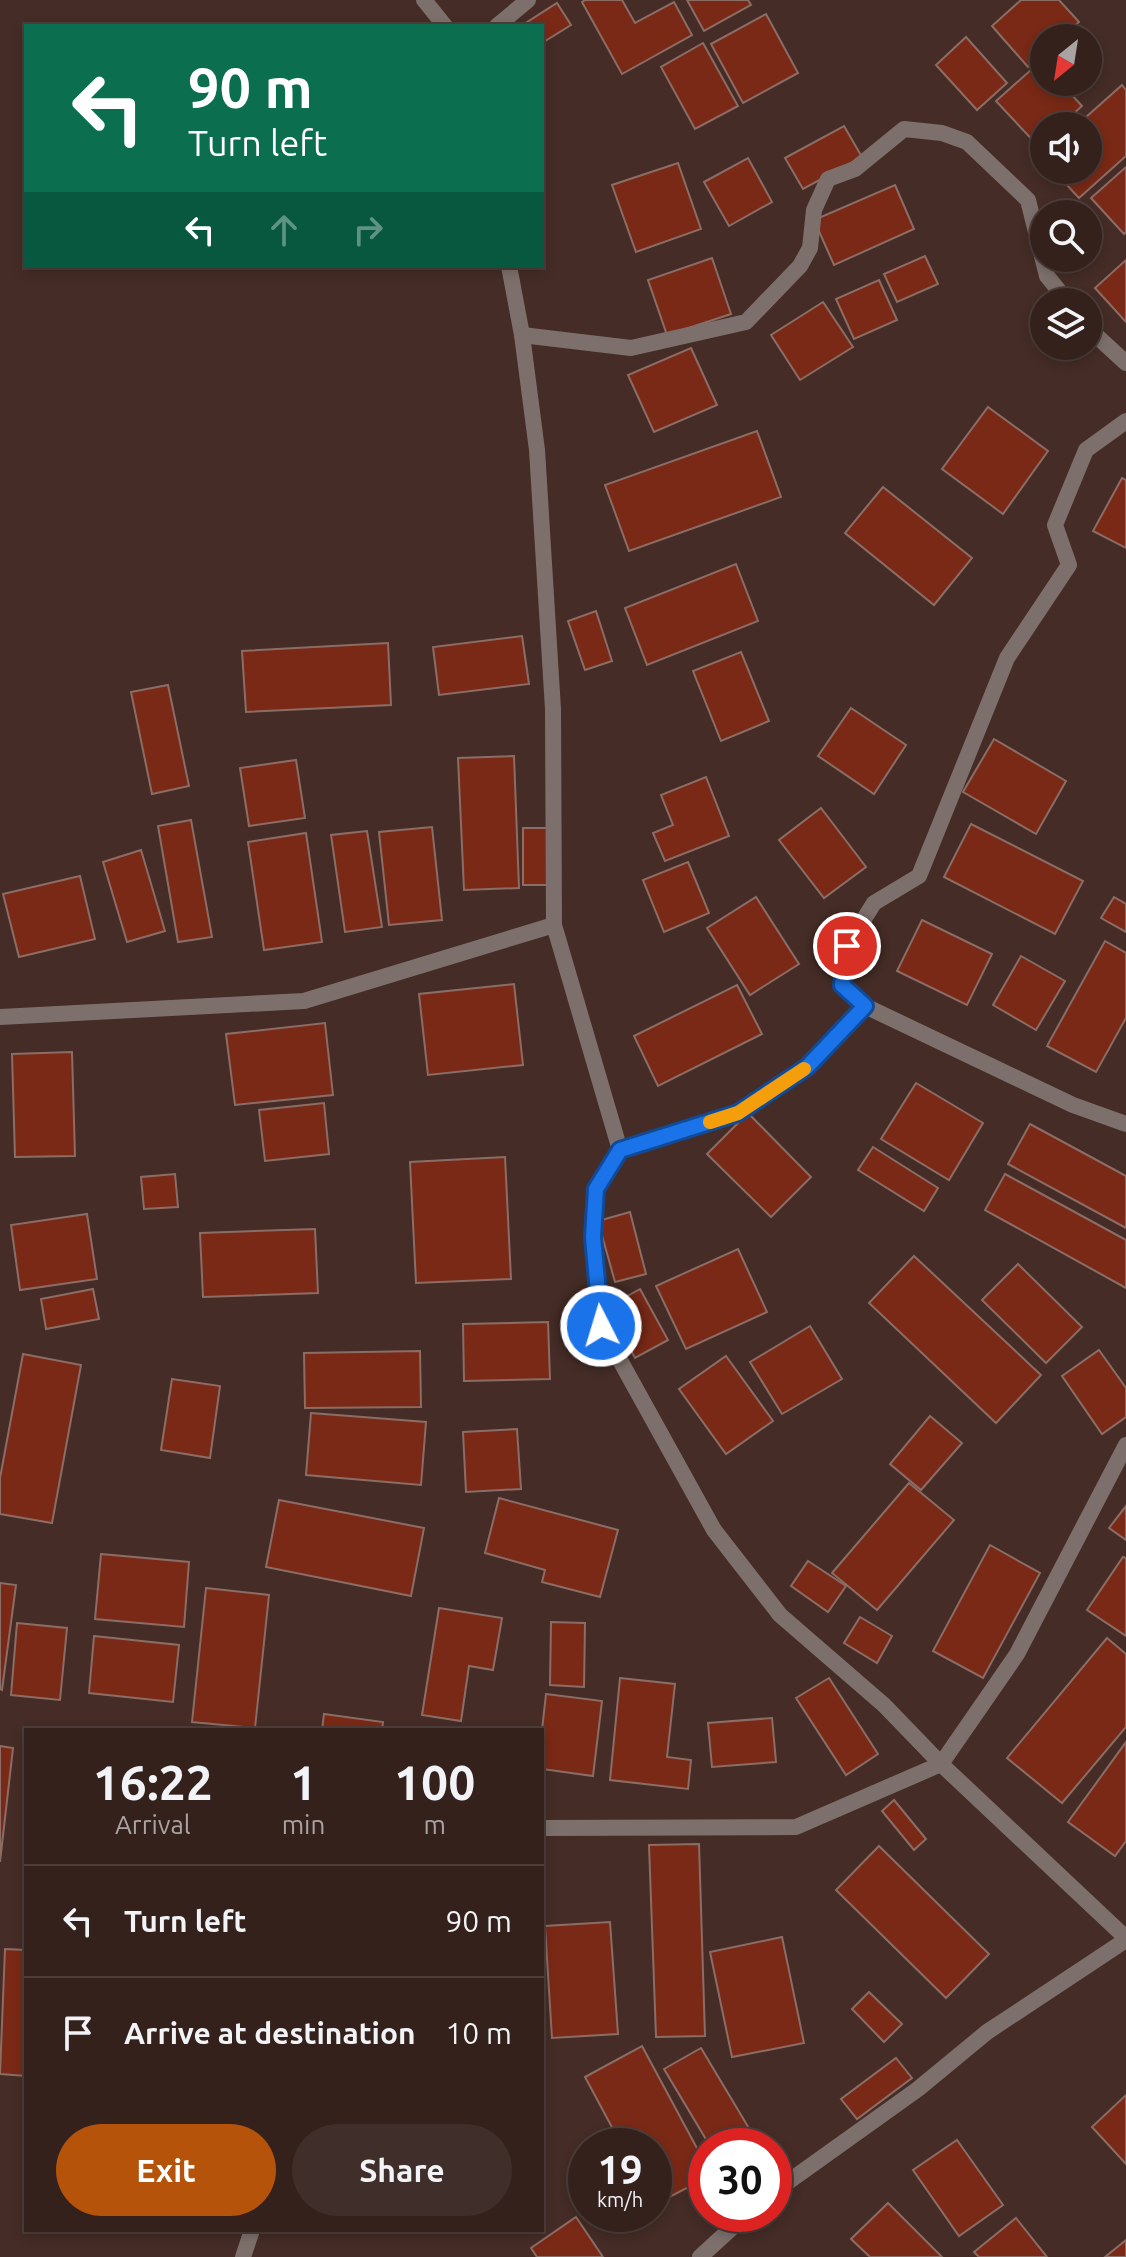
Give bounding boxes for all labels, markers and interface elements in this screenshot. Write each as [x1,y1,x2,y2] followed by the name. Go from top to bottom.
[1030,24,1102,96] north arrow
[1030,24,1102,360] map controls
[56,56,160,160] icon: left
[188,56,313,119] text: 90 m
[1030,112,1102,184] button: sound
[188,122,327,163] text: Turn left
[1030,200,1102,272] button: search
[178,208,222,252] icon: left
[262,208,306,252] icon: ahead
[346,208,390,252] icon: right
[1030,288,1102,360] button: layers
[813,912,881,980] pin
[825,924,869,968] icon: arrive
[559,1284,643,1368] position arrow
[93,1755,213,1809] text: 16:22
[290,1755,317,1809] text: 1
[394,1755,475,1809] text: 100
[115,1810,191,1839] text: Arrival
[282,1810,325,1839] text: min
[423,1810,446,1839] text: m
[56,1899,100,1943] icon: left
[124,1904,246,1938] text: Turn left
[445,1904,512,1938] text: 90 m
[56,2011,100,2055] icon: arrive
[124,2016,416,2050] text: Arrive at destination
[445,2016,512,2050] text: 10 m
[56,2124,276,2216] button: Exit
[292,2124,512,2216] button: Share
[688,2128,792,2232] speed limit sign: 30
[597,2147,643,2192] text: 19
[597,2188,643,2211] text: km/h

